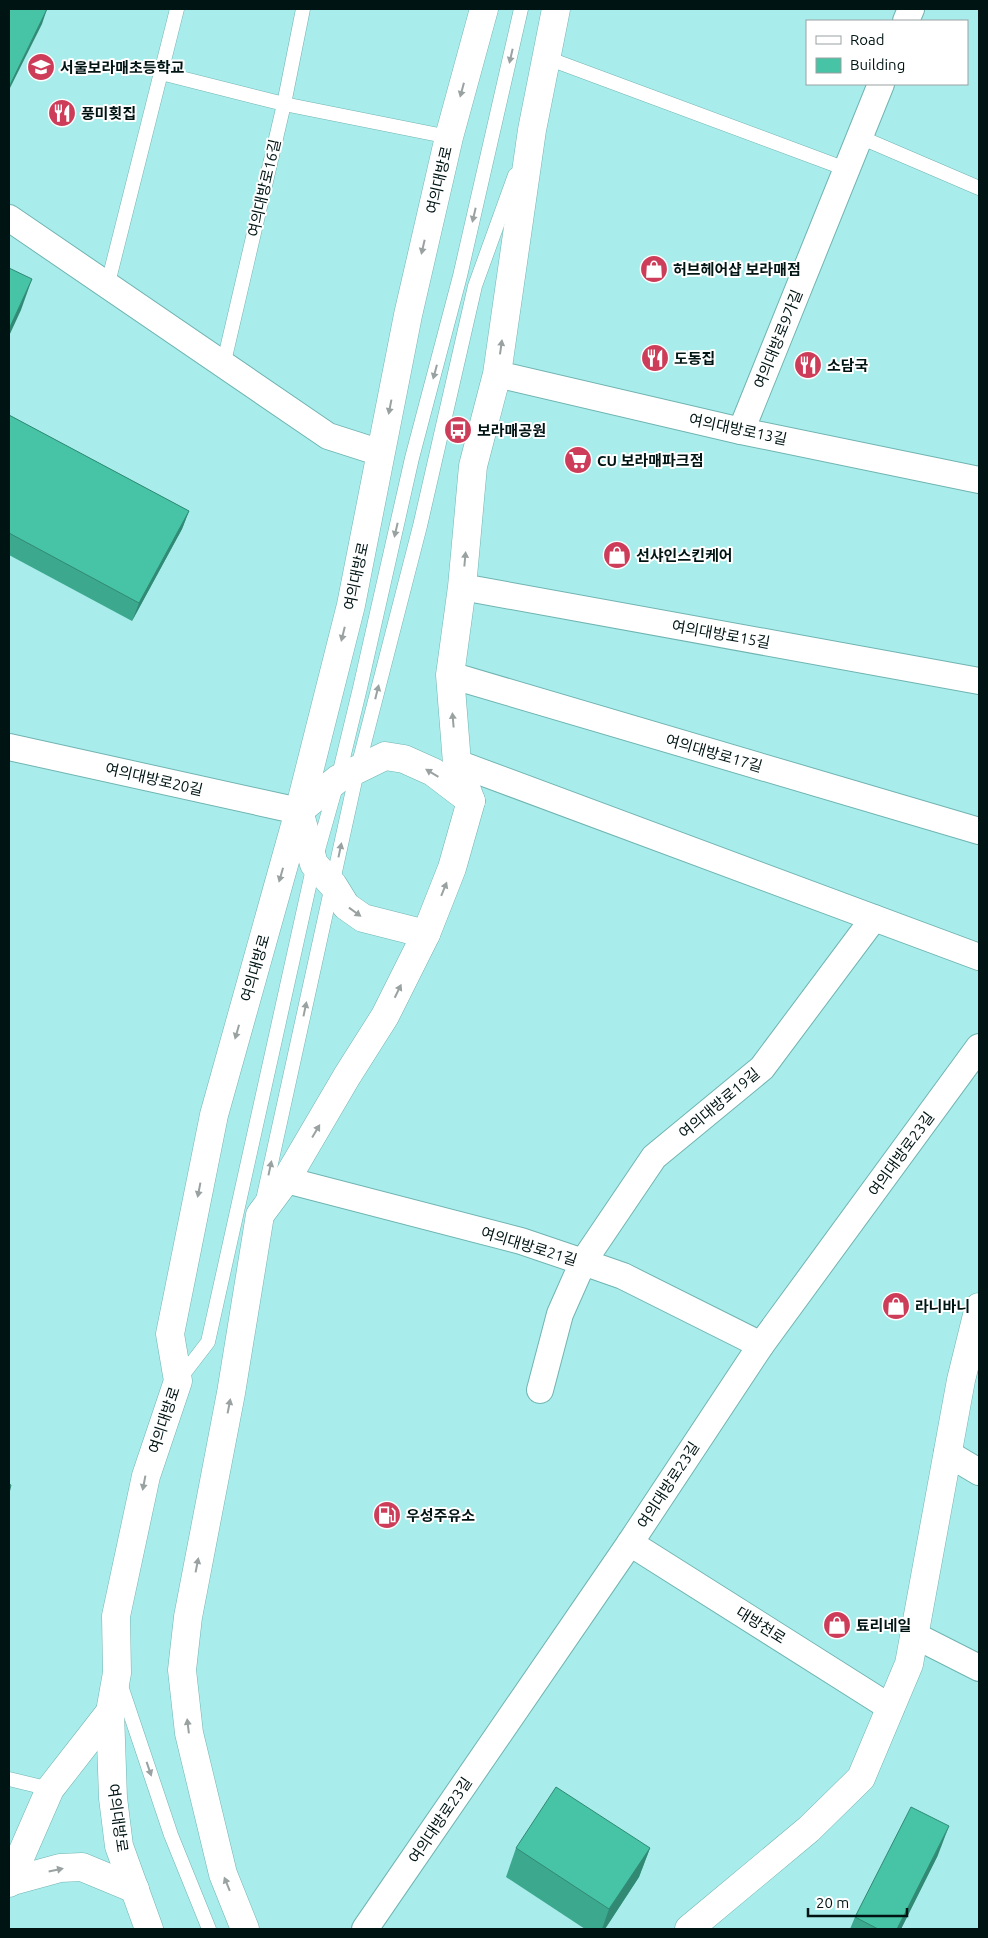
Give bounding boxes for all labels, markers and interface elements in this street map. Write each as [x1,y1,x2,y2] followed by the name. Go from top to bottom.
[806,20,968,85] legend
[850,31,885,48] text: Road
[506,49,514,65] one-way arrow
[26,52,56,82] school or university icon: 서울보라매초등학교
[850,56,905,73] text: Building
[60,59,184,76] place label: 서울보라매초등학교
[458,82,466,97] one-way arrow
[47,98,77,128] restaurant icon: 풍미횟집
[81,105,136,122] place label: 풍미횟집
[245,137,283,239] street label: 여의대방로16길
[423,144,455,216] street label: 여의대방로
[470,207,478,222] one-way arrow
[419,240,427,255] one-way arrow
[639,254,669,284] shop icon: 허브헤어샵 보라매점
[673,261,801,278] place label: 허브헤어샵 보라매점
[750,287,806,391] street label: 여의대방로9가길
[497,339,505,355] one-way arrow
[640,343,670,373] restaurant icon: 도동집
[674,350,715,367] place label: 도동집
[793,350,823,380] restaurant icon: 소담국
[827,357,869,374] place label: 소담국
[430,365,438,380] one-way arrow
[386,399,394,415] one-way arrow
[687,410,789,448] street label: 여의대방로13길
[443,415,473,445] bus stop icon: 보라매공원
[477,422,546,439] place label: 보라매공원
[563,445,593,475] supermarket icon: CU 보라매파크점
[597,452,703,469] place label: CU 보라매파크점
[392,522,400,538] one-way arrow
[341,540,371,612] street label: 여의대방로
[602,540,632,570] shop icon: 선샤인스킨케어
[636,547,733,564] place label: 선샤인스킨케어
[461,550,469,566] one-way arrow
[670,617,772,651] street label: 여의대방로15길
[339,627,347,642] one-way arrow
[374,685,382,700] one-way arrow
[449,712,457,728] one-way arrow
[664,731,764,775] street label: 여의대방로17길
[103,760,205,798] street label: 여의대방로20길
[425,768,438,777] one-way arrow
[336,843,344,858] one-way arrow
[277,868,285,883] one-way arrow
[441,881,448,896] one-way arrow
[348,907,362,917] one-way arrow
[237,932,273,1004] street label: 여의대방로
[394,984,402,998] one-way arrow
[301,1002,309,1017] one-way arrow
[233,1024,241,1039] one-way arrow
[675,1064,763,1142] street label: 여의대방로19길
[865,1109,937,1199] street label: 여의대방로23길
[311,1125,320,1138] one-way arrow
[266,1160,274,1175] one-way arrow
[195,1182,203,1197] one-way arrow
[479,1223,579,1269] street label: 여의대방로21길
[881,1291,911,1321] shop icon: 라니바니
[915,1298,970,1315] place label: 라니바니
[145,1385,183,1455] street label: 여의대방로
[225,1397,233,1413] one-way arrow
[634,1439,702,1531] street label: 여의대방로23길
[140,1476,148,1492] one-way arrow
[372,1500,402,1530] fuel station icon: 우성주유소
[406,1507,475,1524] place label: 우성주유소
[194,1557,202,1573] one-way arrow
[733,1603,789,1647] street label: 대방천로
[822,1610,852,1640] shop icon: 툐리네일
[856,1617,911,1634] place label: 툐리네일
[184,1718,192,1734] one-way arrow
[145,1762,153,1777] one-way arrow
[405,1774,475,1866] street label: 여의대방로23길
[105,1783,131,1853] street label: 여의대방로
[49,1865,65,1873] one-way arrow
[223,1876,231,1891] one-way arrow
[808,1886,907,1918] scale bar
[816,1894,849,1911] text: 20 m

